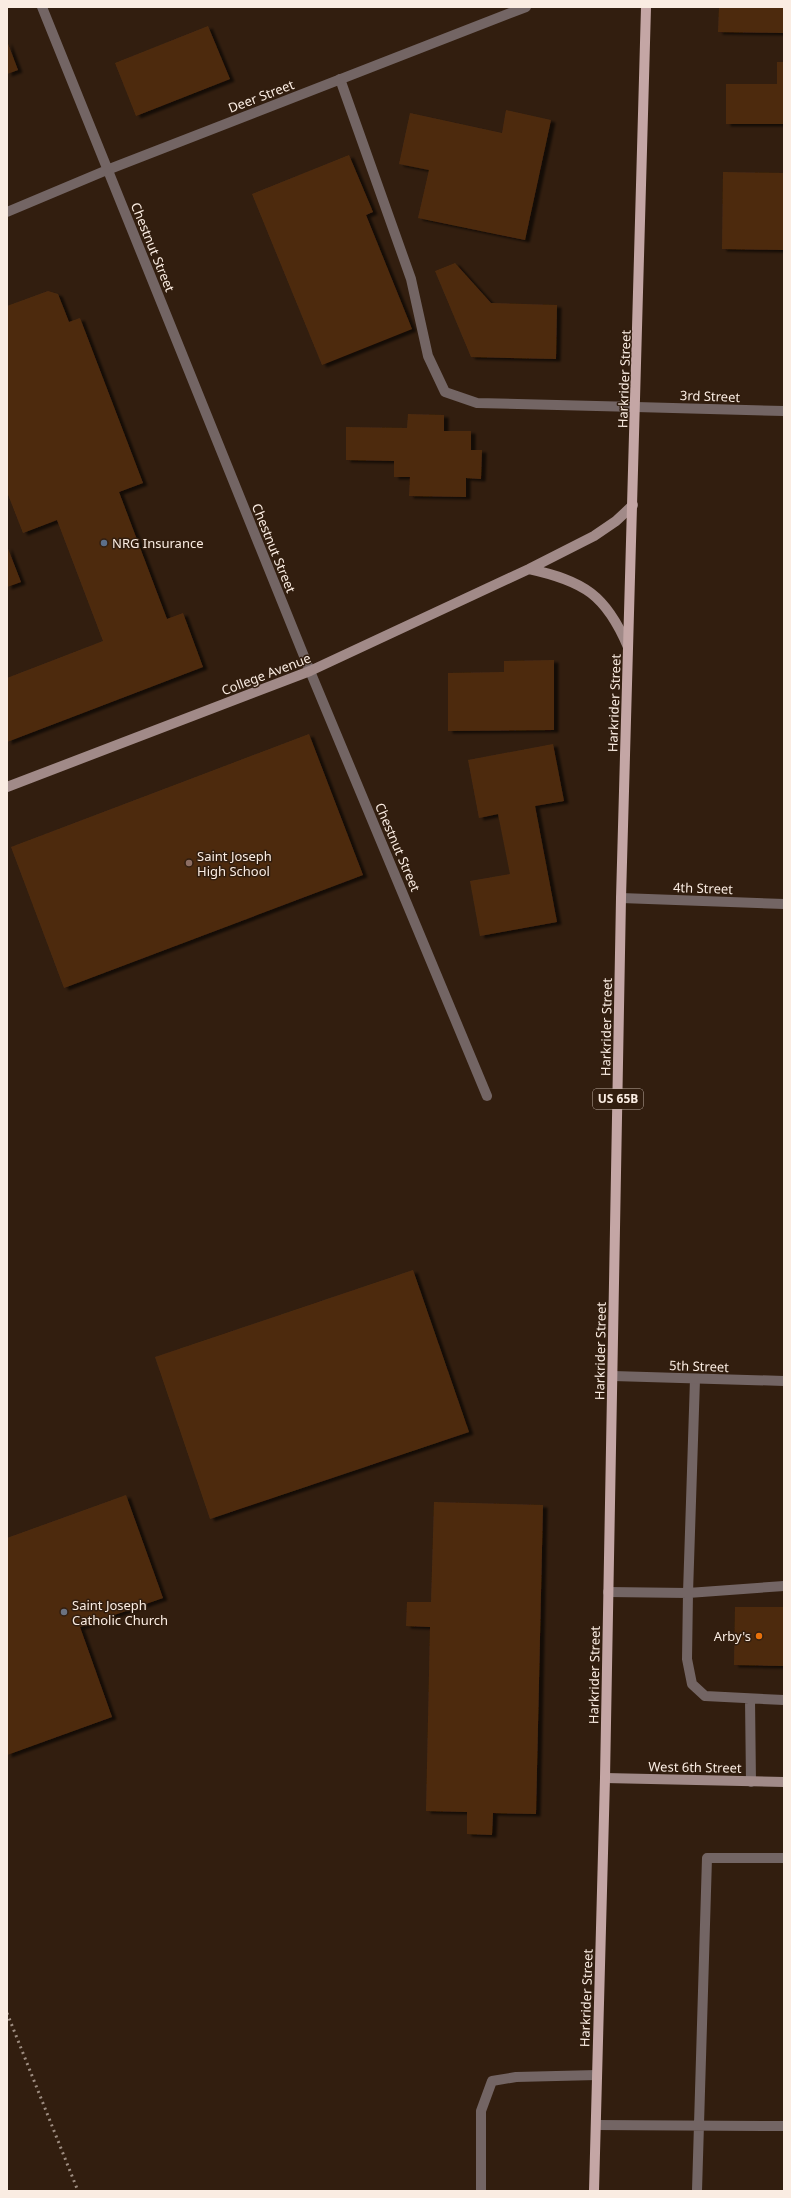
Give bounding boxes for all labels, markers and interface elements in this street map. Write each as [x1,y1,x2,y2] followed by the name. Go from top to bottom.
[225,75,297,117] street label: Deer Street
[127,200,179,295] street label: Chestnut Street
[613,329,635,428] street label: Harkrider Street
[680,386,741,406] street label: 3rd Street
[248,501,300,596] street label: Chestnut Street
[112,534,204,552] place label: NRG Insurance
[99,538,109,548] marker: NRG Insurance
[219,649,313,699] street label: College Avenue
[603,653,625,752] street label: Harkrider Street
[371,800,425,894] street label: Chestnut Street
[197,847,272,880] place label: Saint Joseph High School
[184,858,194,868] marker: Saint Joseph High School
[673,878,734,898] street label: 4th Street
[596,977,616,1076] street label: Harkrider Street
[593,1089,643,1109] road number: US 65B
[590,1301,610,1400] street label: Harkrider Street
[669,1356,730,1376] street label: 5th Street
[72,1596,168,1629] place label: Saint Joseph Catholic Church
[59,1607,69,1617] marker: Saint Joseph Catholic Church
[584,1625,604,1724] street label: Harkrider Street
[714,1627,751,1645] place label: Arby's
[754,1631,764,1641] marker: Arby's
[648,1757,742,1777] street label: West 6th Street
[575,1948,597,2047] street label: Harkrider Street

